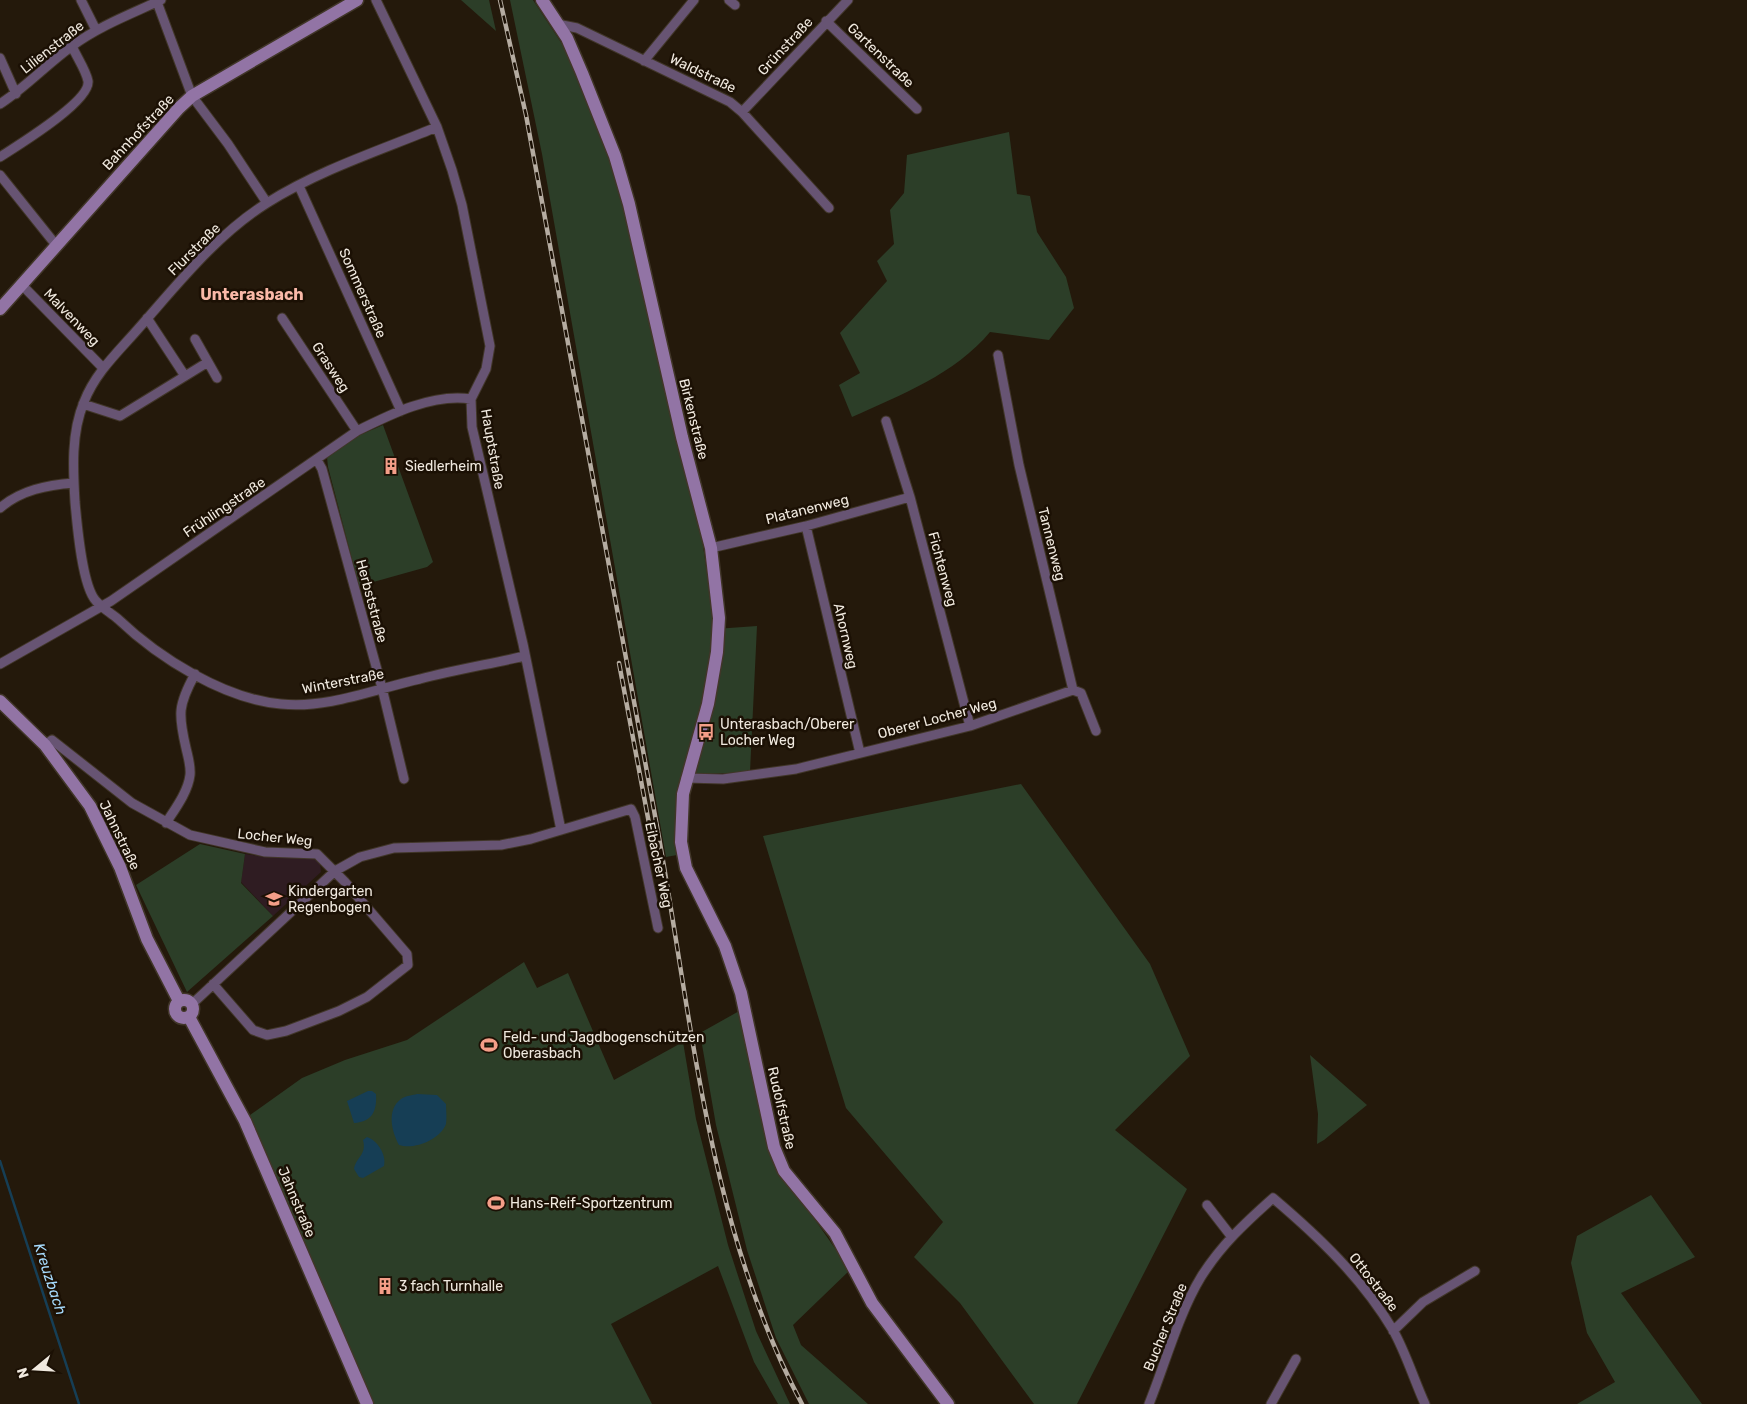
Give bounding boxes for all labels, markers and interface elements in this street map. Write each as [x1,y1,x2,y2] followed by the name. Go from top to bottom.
[754,14,817,79] street label: Grünstraße
[17,17,88,77] street label: Lilienstraße
[844,19,918,91] street label: Gartenstraße
[667,50,739,97] street label: Waldstraße
[99,91,178,174] street label: Bahnhofstraße
[165,220,224,279] street label: Flurstraße
[335,246,390,341] street label: Sommerstraße
[40,285,103,350] street label: Malvenweg
[200,285,304,304] district label: Unterasbach
[308,339,353,396] street label: Grasweg
[675,377,712,462] street label: Birkenstraße
[477,407,508,491] street label: Hauptstraße
[381,456,401,476] building icon: Siedlerheim
[405,458,482,475] place label: Siedlerheim
[180,474,269,541] street label: Frühlingstraße
[764,491,851,528] street label: Platanenweg
[1034,506,1069,583] street label: Tannenweg
[924,530,961,608] street label: Fichtenweg
[352,558,391,645] street label: Herbststraße
[830,602,861,671] street label: Ahornweg
[301,665,386,698] street label: Winterstraße
[876,694,998,743] street label: Oberer Locher Weg
[720,716,855,749] place label: Unterasbach/Oberer Locher Weg
[696,722,716,742] bus stop icon: Unterasbach/Oberer Locher Weg
[95,798,144,873] street label: Jahnstraße
[641,821,676,910] street label: Eibacher Weg
[237,825,313,850] street label: Locher Weg
[288,883,373,916] place label: Kindergarten Regenbogen
[264,889,284,909] school or university icon: Kindergarten Regenbogen
[503,1029,704,1062] place label: Feld- und Jagdbogenschützen Oberasbach
[479,1035,499,1055] sports icon: Feld- und Jagdbogenschützen Oberasbach
[764,1065,799,1151] street label: Rudolfstraße
[274,1164,319,1240] street label: Jahnstraße
[486,1193,506,1213] sports icon: Hans-Reif-Sportzentrum
[510,1195,673,1212] place label: Hans-Reif-Sportzentrum
[30,1241,70,1317] water label: Kreuzbach
[1345,1249,1402,1315] street label: Ottostraße
[375,1276,395,1296] building icon: 3 fach Turnhalle
[399,1278,503,1295] place label: 3 fach Turnhalle
[1140,1281,1191,1374] street label: Bucher Straße
[10,1344,60,1394] north arrow
[13,1365,33,1380] text: N

